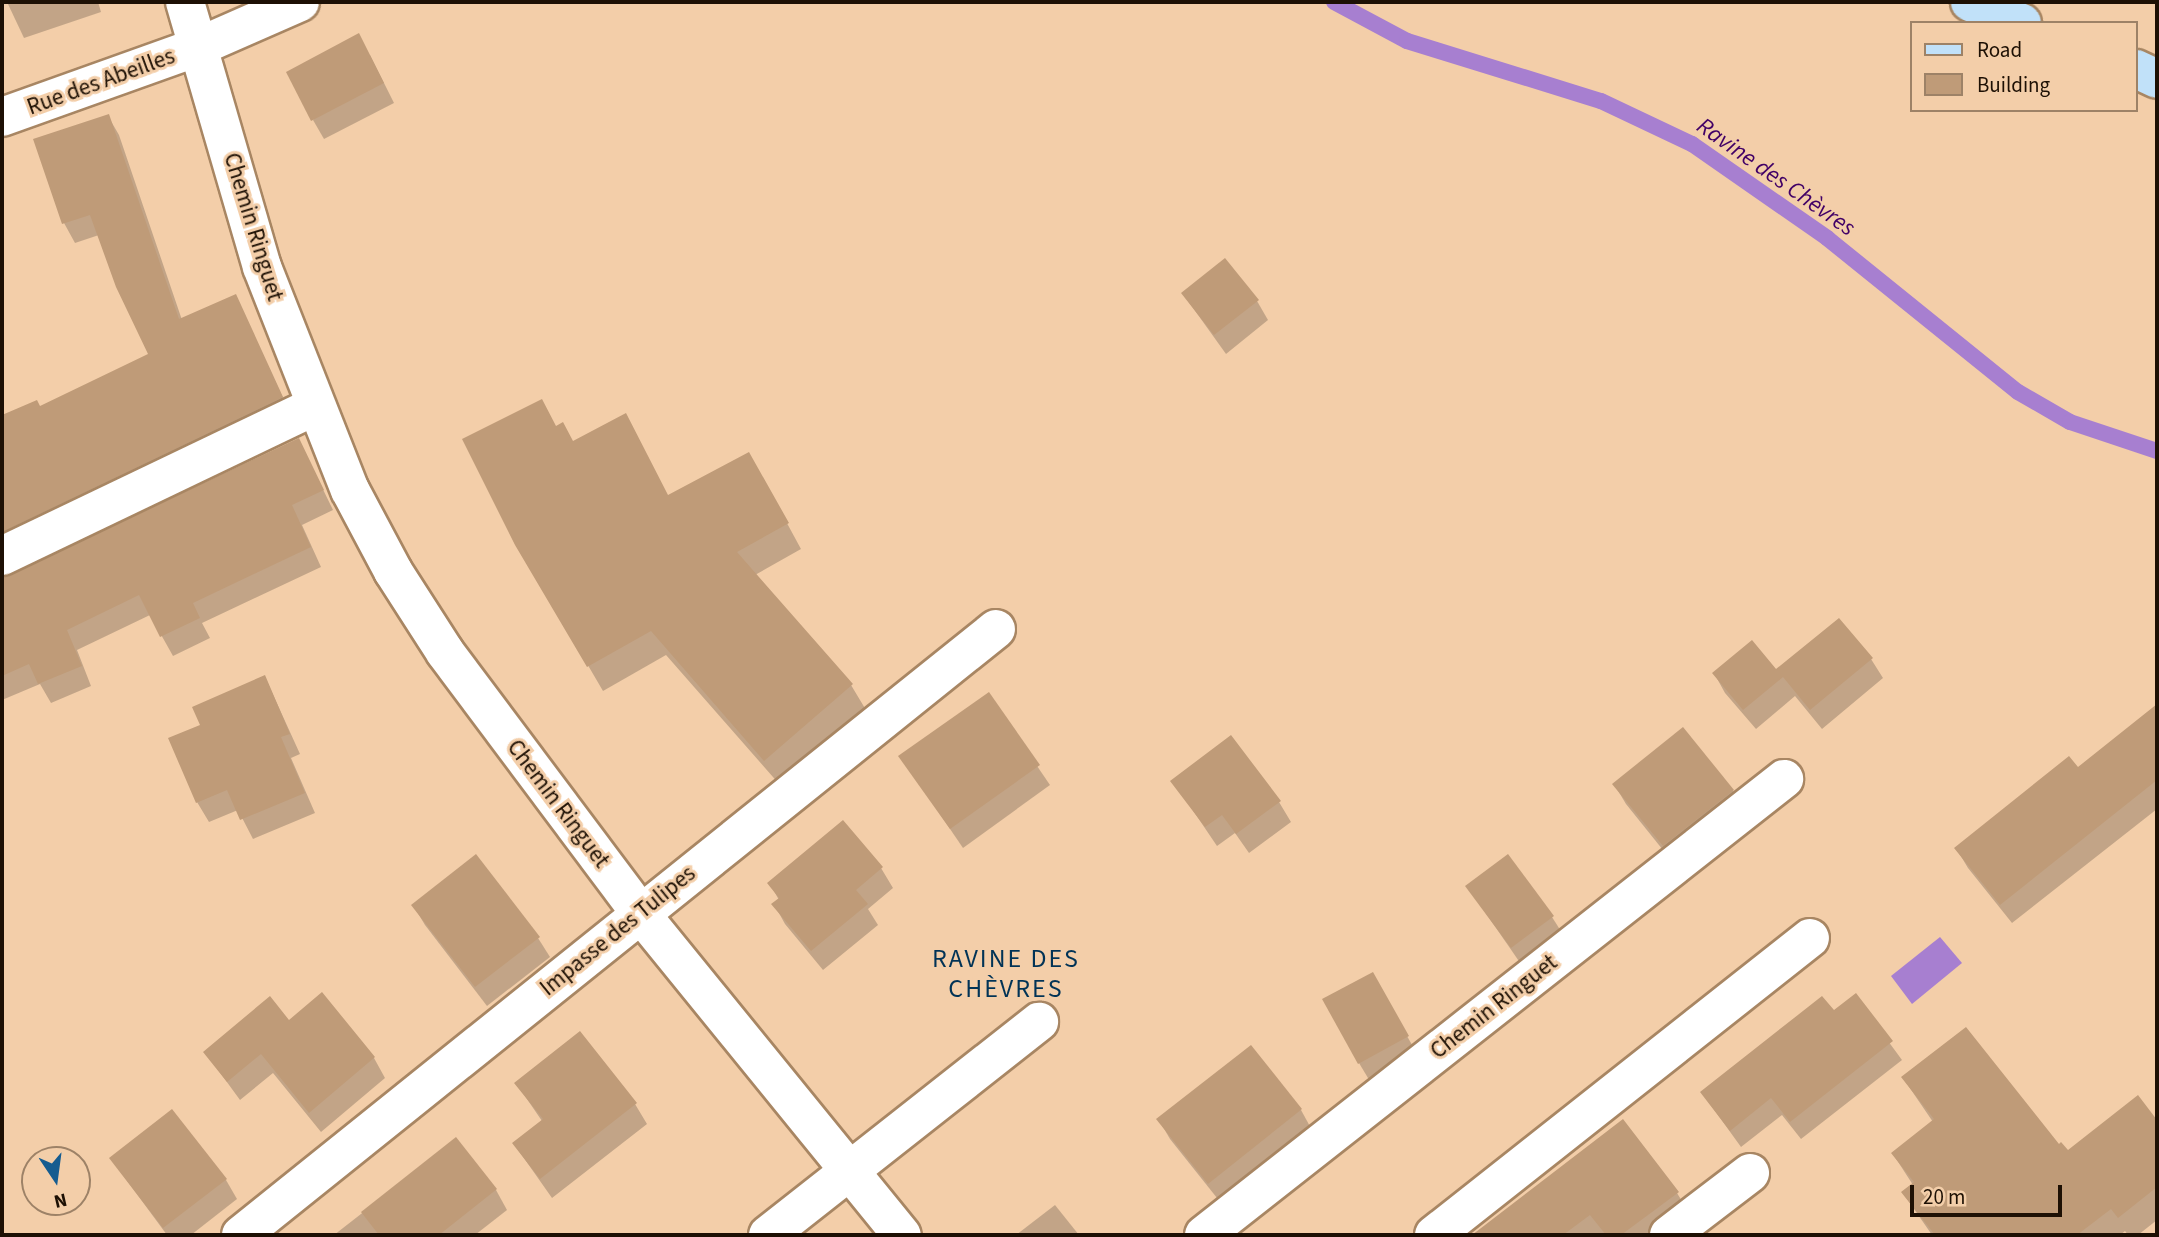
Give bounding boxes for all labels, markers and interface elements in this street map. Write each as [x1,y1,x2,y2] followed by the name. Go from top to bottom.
[1910,21,2138,112] legend
[1977,35,2022,65] text: Road
[23,43,179,121] street label: Rue des Abeilles
[1977,70,2050,100] text: Building
[1691,112,1861,242] water label: Ravine des Chèvres
[217,150,289,304] street label: Chemin Ringuet
[501,734,615,874] street label: Chemin Ringuet
[535,860,701,1002] street label: Impasse des Tulipes
[933,943,1079,1004] district label: RAVINE DES CHÈVRES
[1425,949,1563,1065] street label: Chemin Ringuet
[21,1146,91,1216] north arrow
[1914,1170,2066,1214] scale bar
[1923,1182,1965,1212] text: 20 m
[51,1185,70,1215] text: N

